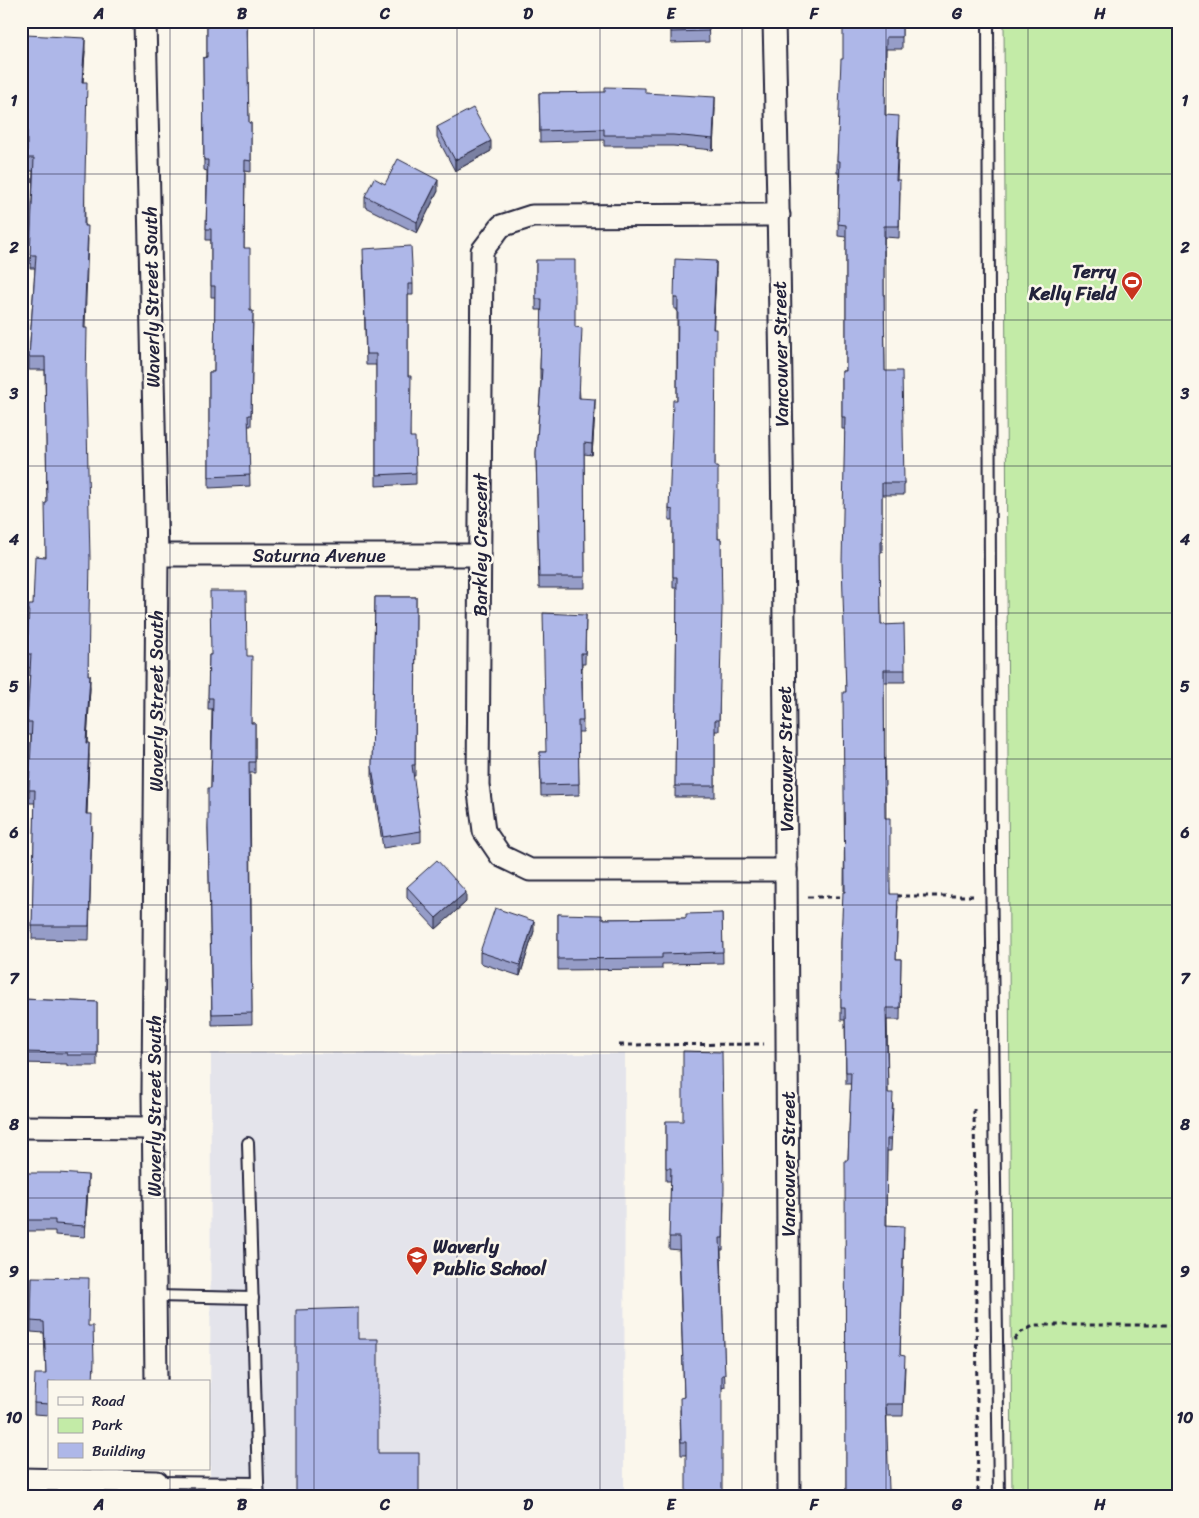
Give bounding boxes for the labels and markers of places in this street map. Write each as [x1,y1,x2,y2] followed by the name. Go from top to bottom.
[1028,255,1118,310] place label: Terry Kelly Field
[1120,270,1144,301] sports icon: Terry Kelly Field
[433,1230,547,1285] place label: Waverly Public School
[405,1245,429,1276] school or university icon: Waverly Public School

